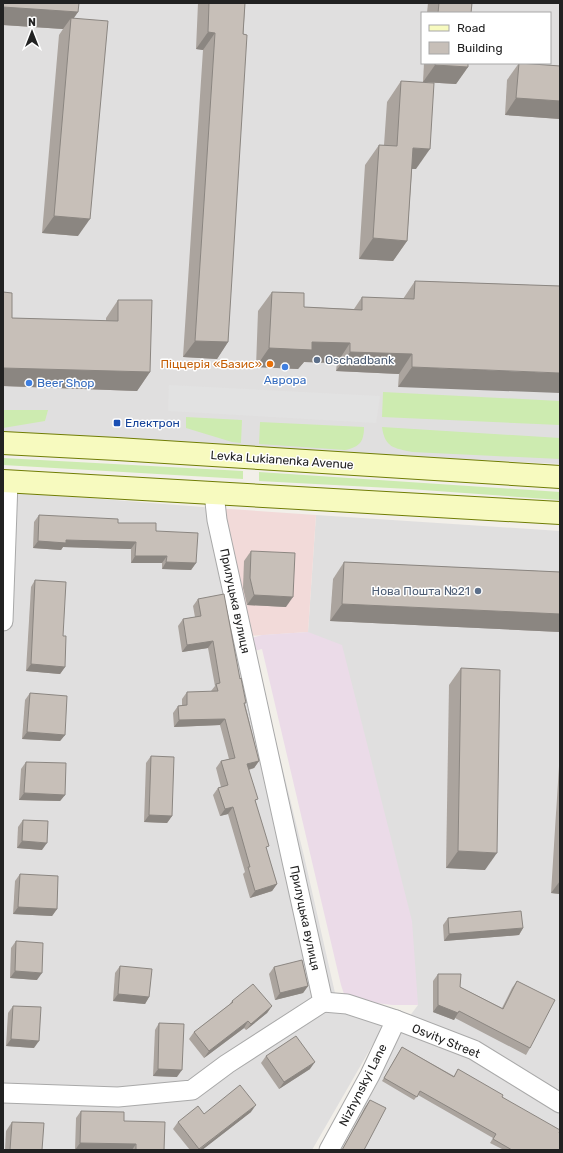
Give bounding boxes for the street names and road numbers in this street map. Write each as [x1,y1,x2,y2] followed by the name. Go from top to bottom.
[210,448,354,472] street label: Levka Lukianenka Avenue
[217,547,253,655] street label: Прилуцька вулиця
[287,864,323,972] street label: Прилуцька вулиця
[410,1021,482,1061] street label: Osvity Street
[336,1041,390,1129] street label: Nizhynskyi Lane

